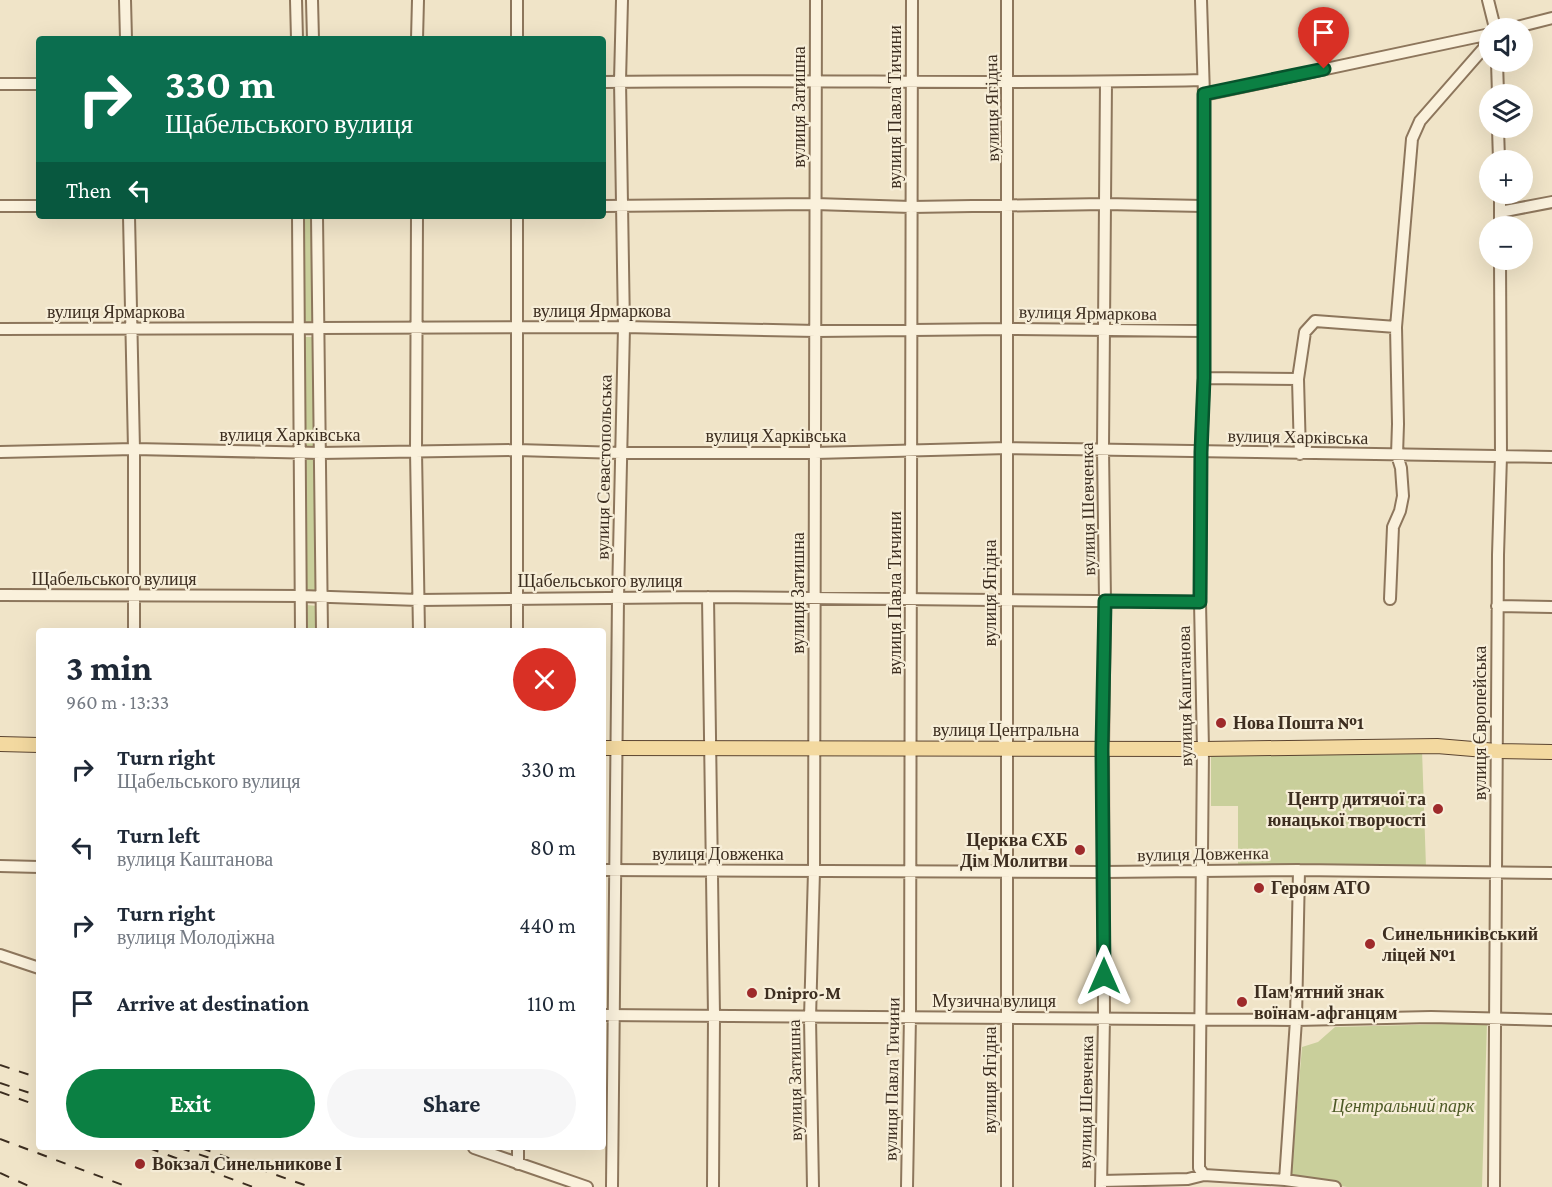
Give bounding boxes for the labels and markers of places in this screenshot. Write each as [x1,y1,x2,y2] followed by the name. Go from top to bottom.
[1298,7,1349,69] pin
[1233,713,1364,733] place label: Нова Пошта №1
[1214,716,1228,730] marker: Нова Пошта №1
[1267,789,1426,830] place label: Центр дитячої та юнацької творчості
[1431,802,1445,816] marker: Центр дитячої та юнацької творчості
[960,830,1068,871] place label: Церква ЄХБ Дім Молитви
[1073,843,1087,857] marker: Церква ЄХБ Дім Молитви
[1271,878,1370,898] place label: Героям АТО
[1252,881,1266,895] marker: Героям АТО
[1382,924,1538,965] place label: Синельниківський ліцей №1
[1363,937,1377,951] marker: Синельниківський ліцей №1
[1254,982,1398,1023] place label: Пам'ятний знак воїнам-афганцям
[764,983,841,1003] place label: Dnipro-M
[745,986,759,1000] marker: Dnipro-M
[1235,995,1249,1009] marker: Пам'ятний знак воїнам-афганцям
[152,1154,342,1174] place label: Вокзал Синельникове І
[133,1157,147,1171] marker: Вокзал Синельникове І

